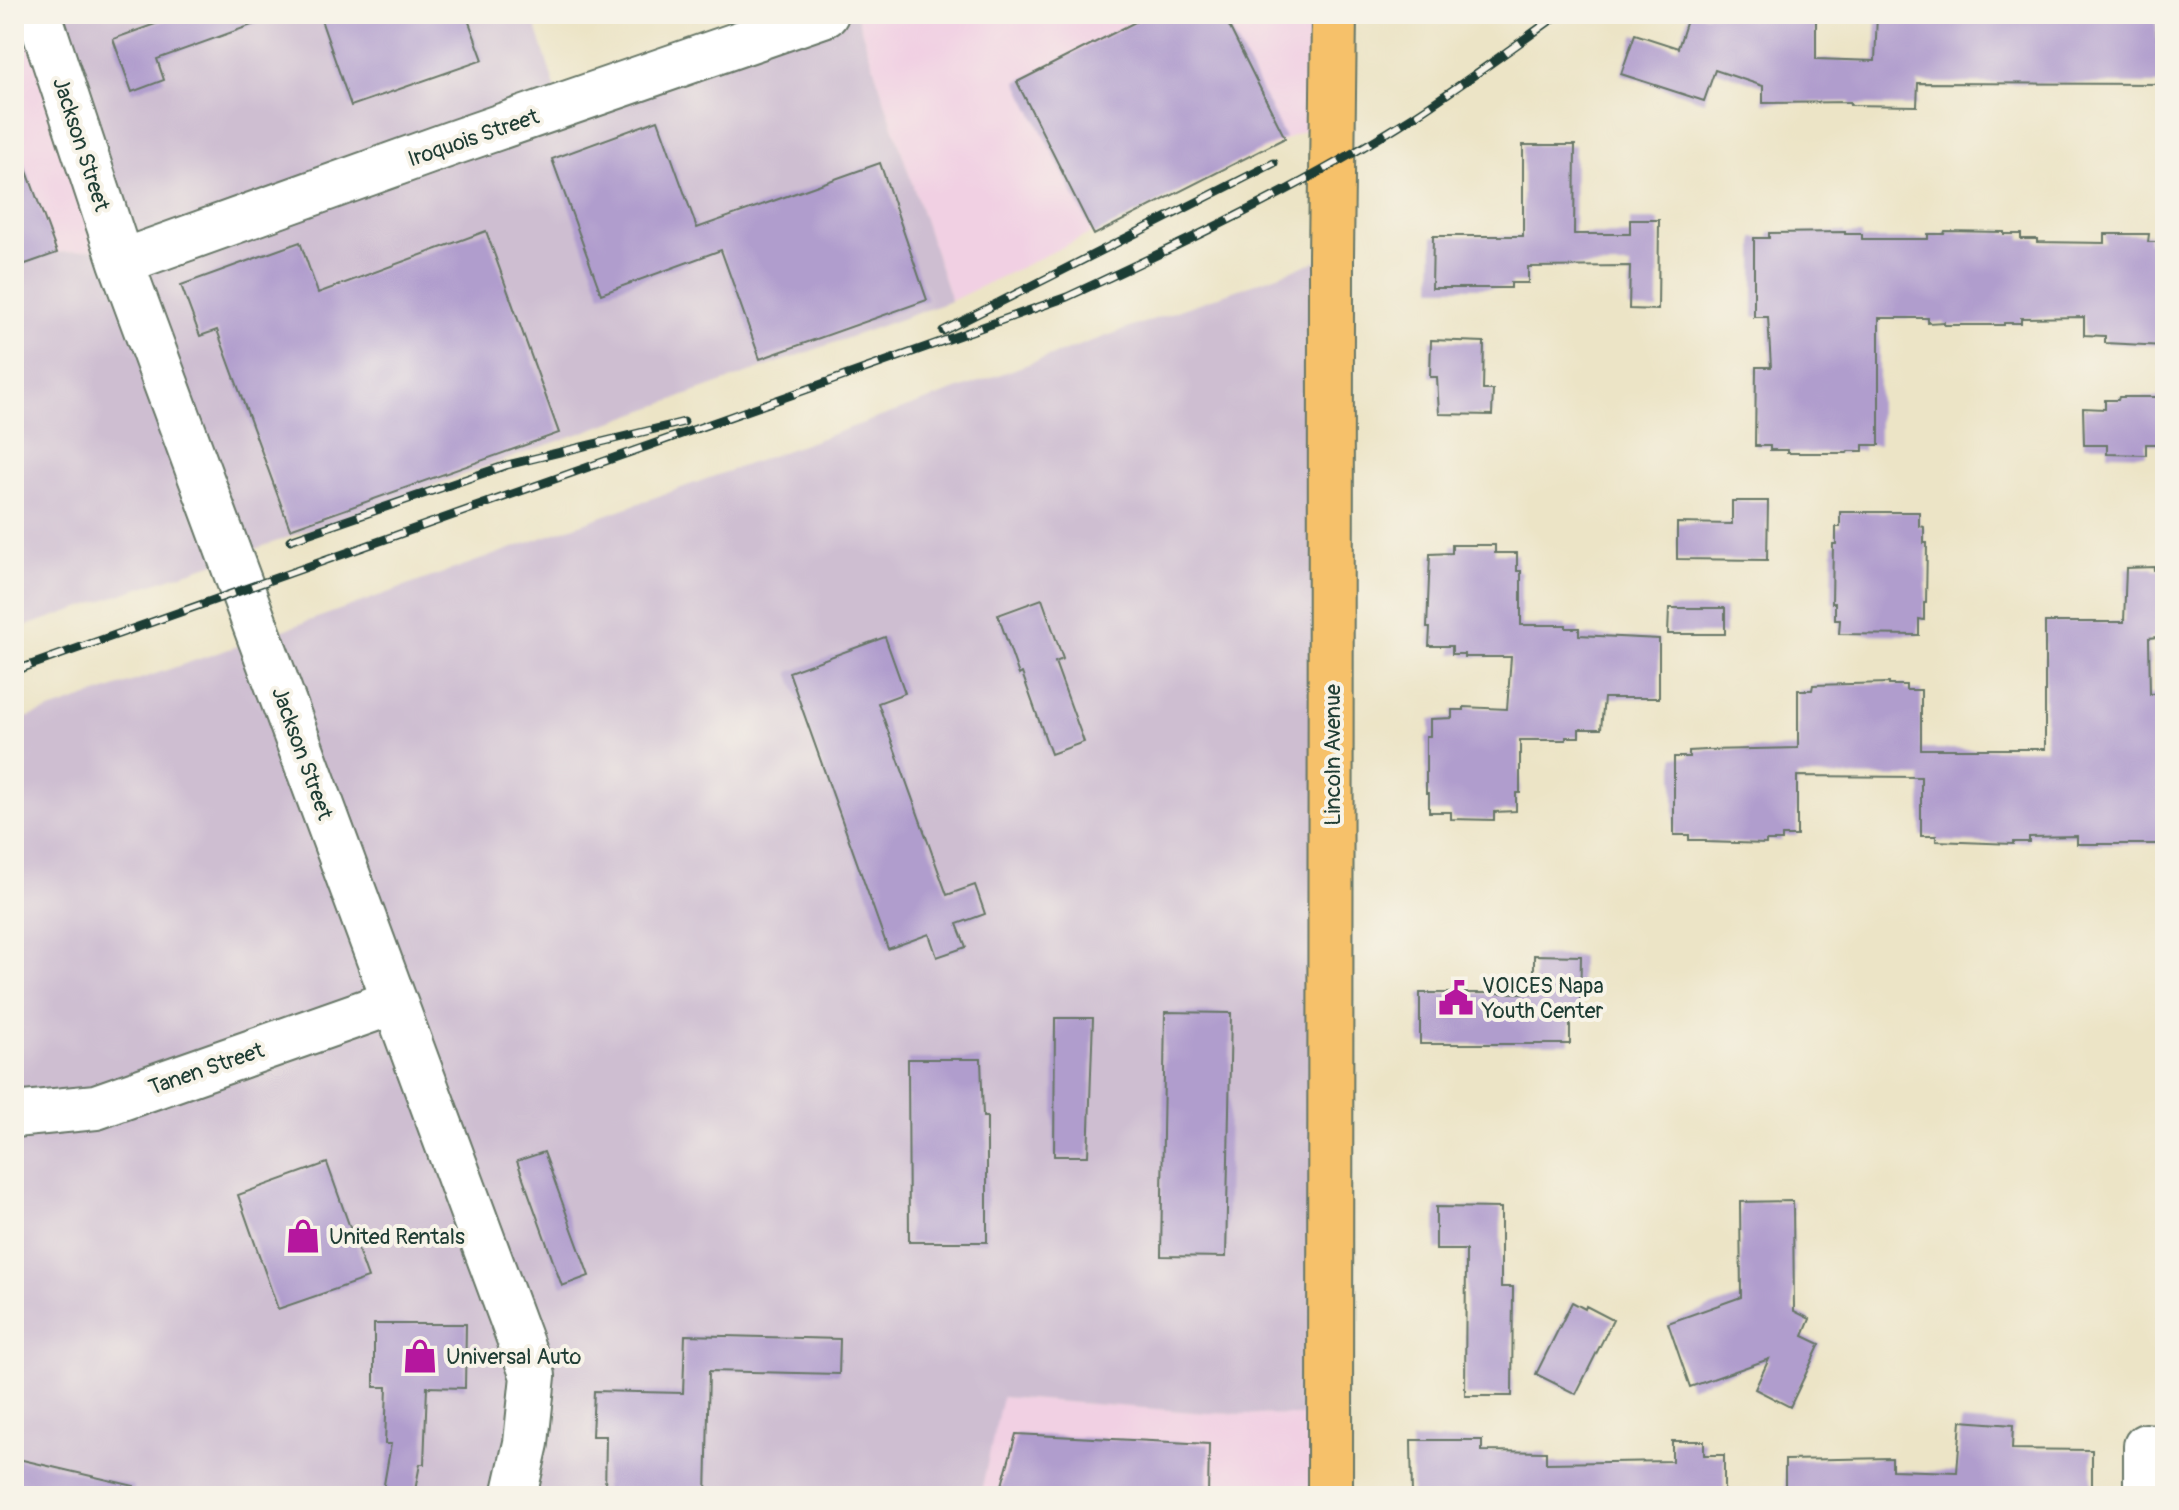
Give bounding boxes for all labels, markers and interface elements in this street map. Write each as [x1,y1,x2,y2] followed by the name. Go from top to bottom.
[46,74,116,215] street label: Jackson Street
[404,102,543,173] street label: Iroquois Street
[265,683,339,824] street label: Jackson Street
[1319,684,1347,826] street label: Lincoln Avenue
[1481,972,1604,1025] place label: VOICES Napa Youth Center
[1437,979,1475,1017] public building icon: VOICES Napa Youth Center
[145,1036,268,1102] street label: Tanen Street
[284,1217,322,1255] shop icon: United Rentals
[329,1223,465,1251] place label: United Rentals
[401,1337,439,1375] shop icon: Universal Auto
[446,1343,582,1371] place label: Universal Auto

